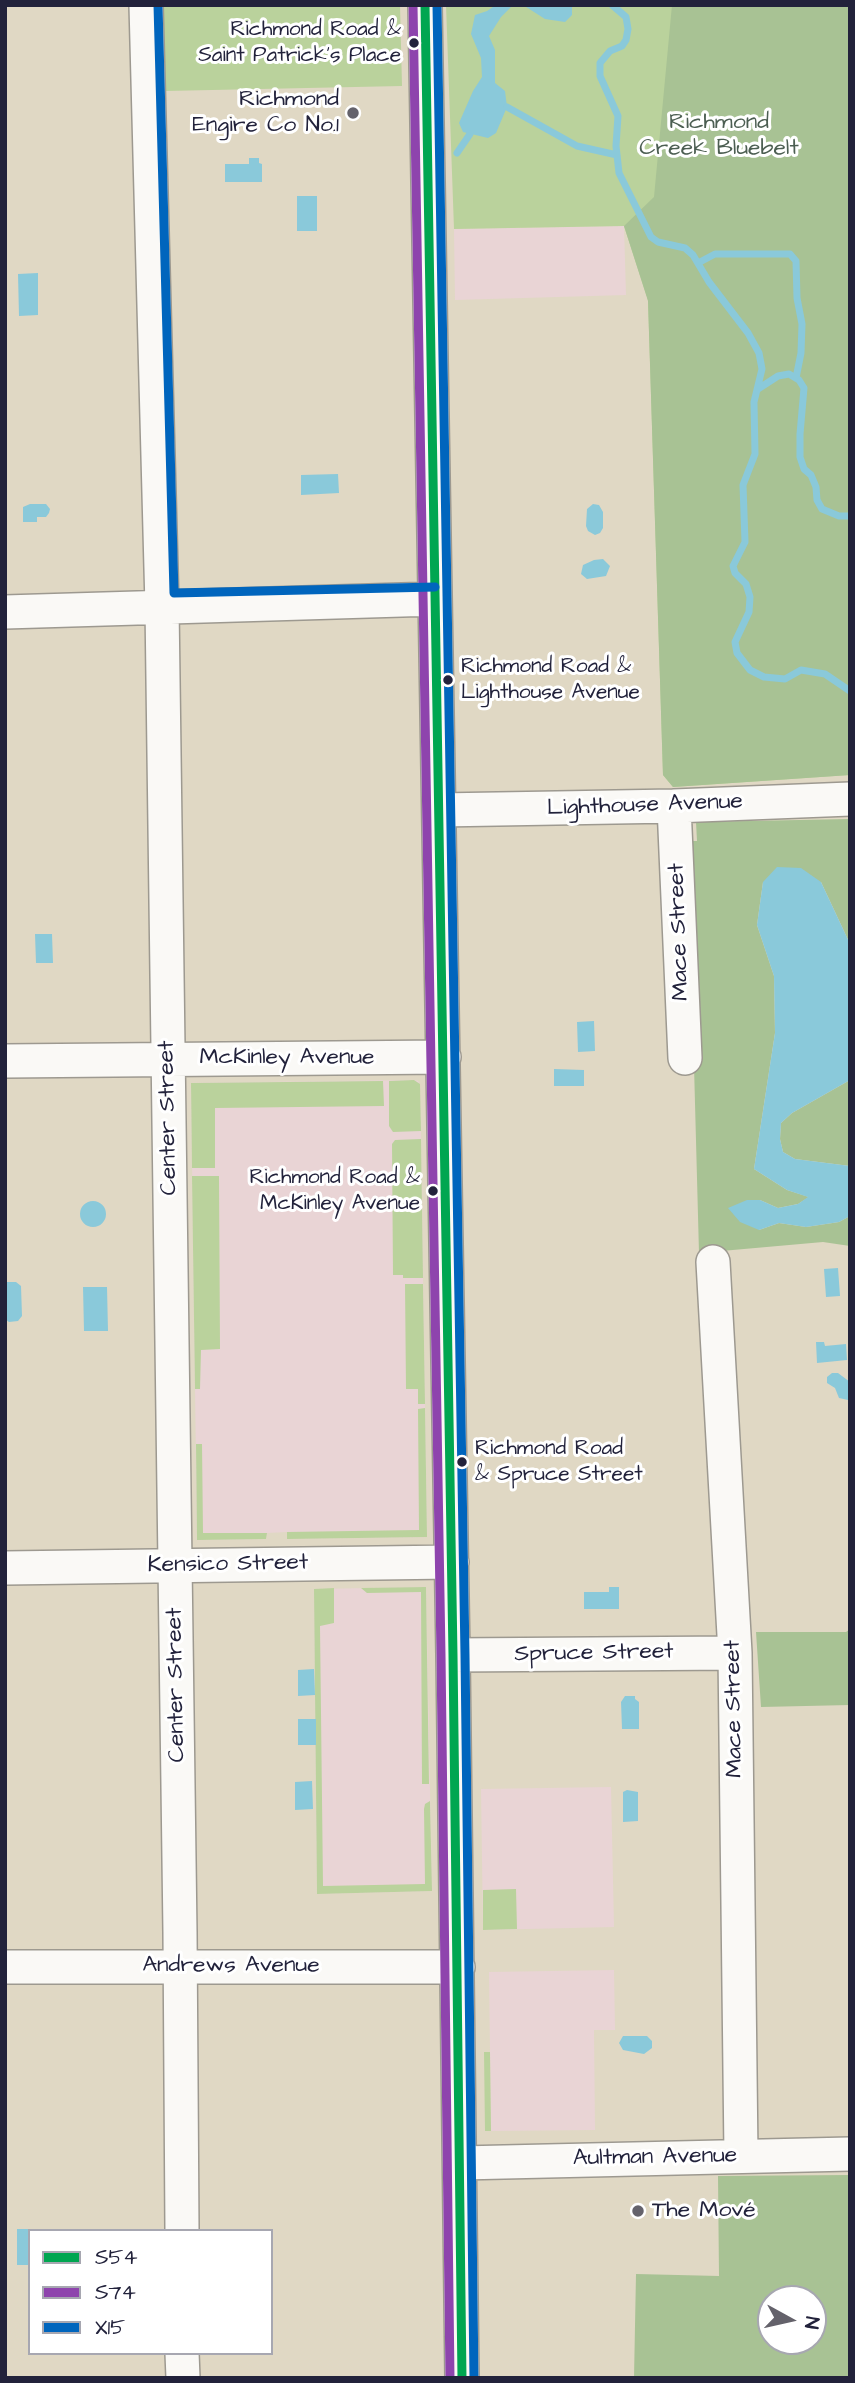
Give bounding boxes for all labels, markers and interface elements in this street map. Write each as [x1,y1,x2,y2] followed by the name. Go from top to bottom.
[198,18,401,68] place label: Richmond Road & Saint Patrick’s Place
[407,36,421,50] marker: Richmond Road & Saint Patrick’s Place
[192,86,339,140] place label: Richmond Engire Co No.1
[345,105,361,121] marker: Richmond Engire Co No.1
[639,109,799,163] park label: Richmond Creek Bluebelt
[461,655,640,705] place label: Richmond Road & Lighthouse Avenue
[441,673,455,687] marker: Richmond Road & Lighthouse Avenue
[547,789,743,823] street label: Lighthouse Avenue
[664,863,696,1001] street label: Mace Street
[154,1040,184,1196] street label: Center Street
[199,1044,375,1072] street label: McKinley Avenue
[250,1166,420,1216] place label: Richmond Road & McKinley Avenue
[426,1184,440,1198] marker: Richmond Road & McKinley Avenue
[475,1437,643,1487] place label: Richmond Road & Spruce Street
[455,1455,469,1469] marker: Richmond Road & Spruce Street
[147,1550,309,1580] street label: Kensico Street
[162,1607,192,1763] street label: Center Street
[514,1639,674,1669] street label: Spruce Street
[720,1640,750,1778] street label: Mace Street
[142,1952,320,1980] street label: Andrews Avenue
[573,2143,737,2173] street label: Aultman Avenue
[652,2197,756,2225] place label: The Mové
[630,2203,646,2219] marker: The Mové
[28,2229,273,2355] legend
[95,2243,138,2272] text: S54
[95,2278,136,2307] text: S74
[757,2285,827,2355] north arrow
[95,2313,125,2342] text: X15
[797,2315,826,2330] text: N

